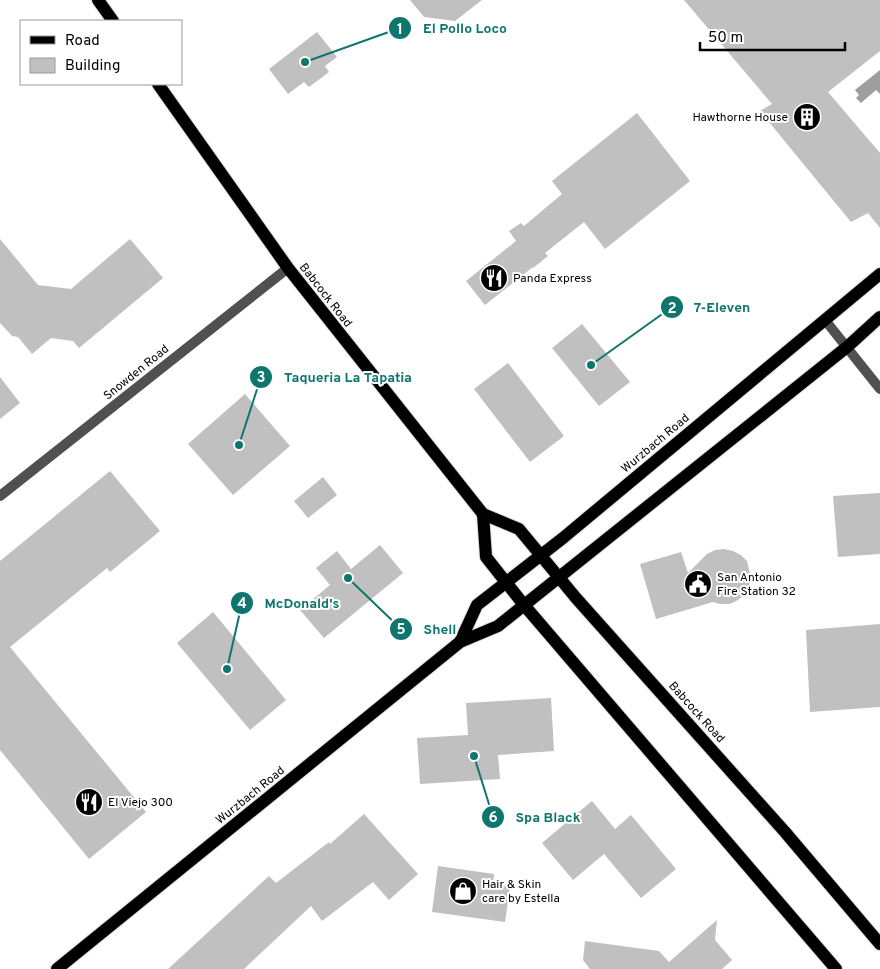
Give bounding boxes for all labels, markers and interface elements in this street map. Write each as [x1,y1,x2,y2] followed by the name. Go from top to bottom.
[388,14,517,43] callout: El Pollo Loco
[20,20,182,85] legend
[700,20,845,52] scale bar
[397,21,403,40] text: 1
[423,21,507,38] text: El Pollo Loco
[708,29,743,48] text: 50 m
[65,32,100,51] text: Road
[65,57,120,76] text: Building
[792,102,822,132] building icon: Hawthorne House
[693,110,788,126] place label: Hawthorne House
[295,260,355,331] street label: Babcock Road
[479,263,509,293] restaurant icon: Panda Express
[513,271,592,287] place label: Panda Express
[659,293,761,322] callout: 7-Eleven
[667,300,677,319] text: 2
[694,300,750,317] text: 7-Eleven
[101,341,173,404] street label: Snowden Road
[249,362,422,391] callout: Taqueria La Tapatia
[257,369,266,388] text: 3
[284,370,412,387] text: Taqueria La Tapatia
[618,411,693,477] street label: Wurzbach Road
[683,569,713,599] public building icon: San Antonio Fire Station 32
[717,570,796,600] place label: San Antonio Fire Station 32
[230,588,350,617] callout: McDonald's
[237,595,247,614] text: 4
[264,596,340,613] text: McDonald's
[389,614,466,643] callout: Shell
[396,621,406,640] text: 5
[424,622,456,639] text: Shell
[664,679,728,747] street label: Babcock Road
[213,763,288,828] street label: Wurzbach Road
[74,787,104,817] restaurant icon: El Viejo 300
[108,795,173,811] place label: El Viejo 300
[481,802,591,831] callout: Spa Black
[488,809,498,828] text: 6
[515,810,581,827] text: Spa Black
[448,876,478,906] shop icon: Hair & Skin care by Estella
[482,877,560,907] place label: Hair & Skin care by Estella

